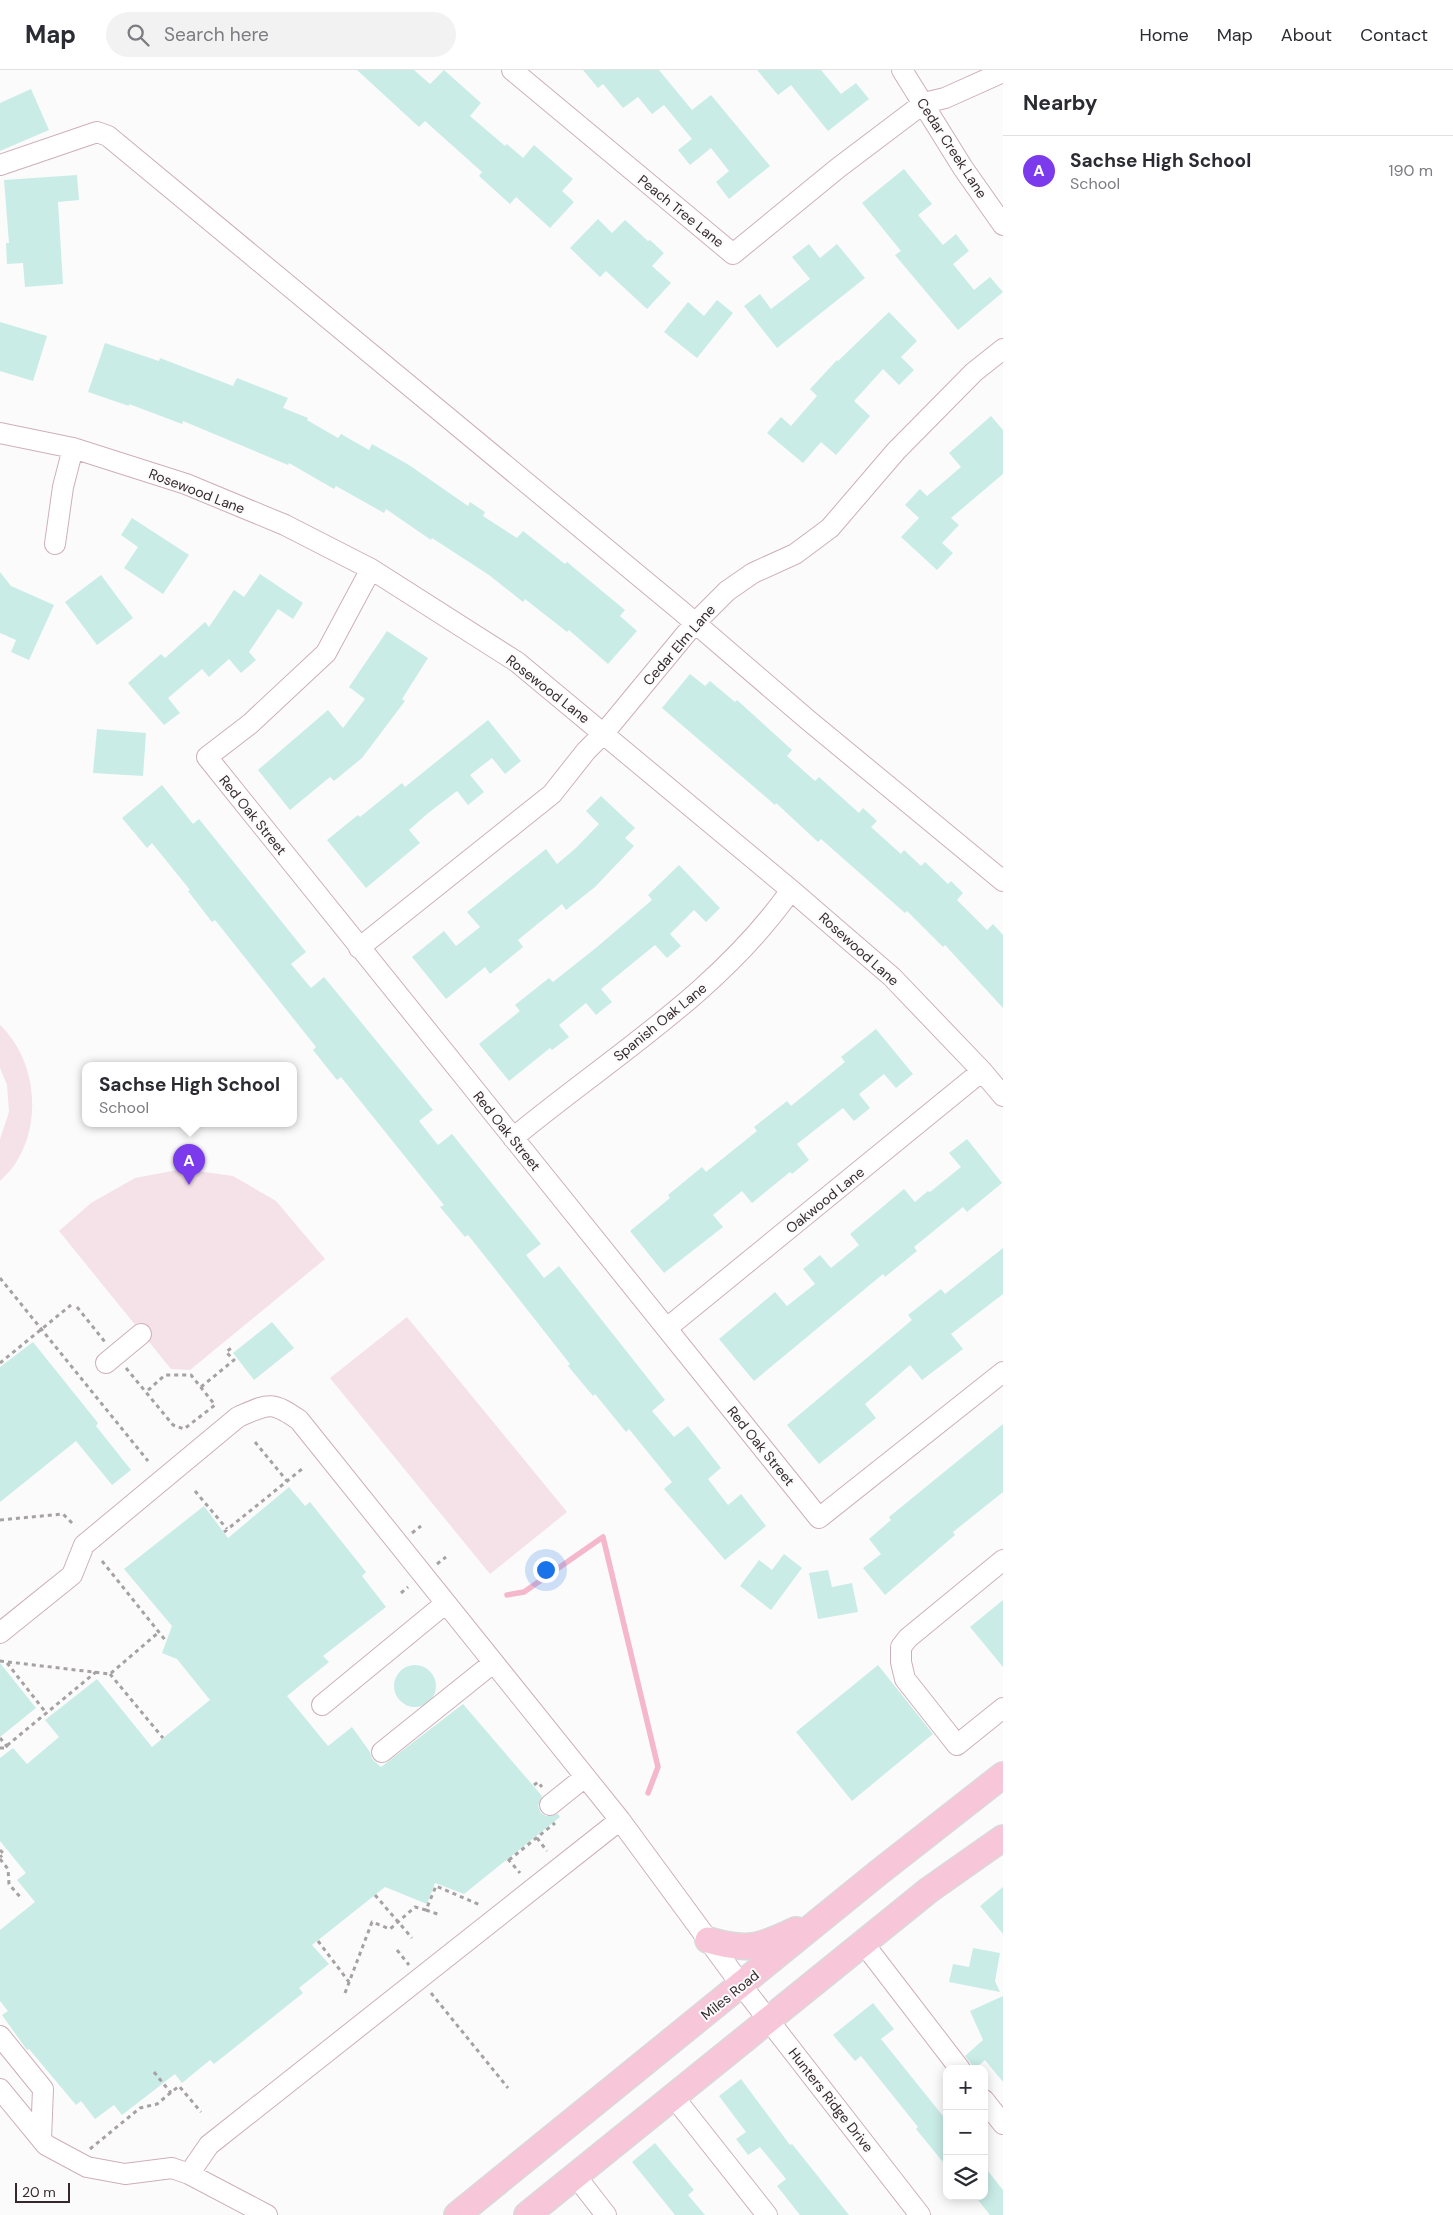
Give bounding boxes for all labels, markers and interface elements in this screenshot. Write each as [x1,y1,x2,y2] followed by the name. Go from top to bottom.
[106,12,456,57] search box
[25,19,76,50] text: Map
[124,21,152,49] icon: search
[164,22,269,47] text: Search here
[1139,23,1189,47] text: Home
[1217,23,1253,47] text: Map
[1281,23,1332,47] text: About
[1360,23,1428,47] text: Contact
[1023,89,1097,117] text: Nearby
[913,94,991,202] street label: Cedar Creek Lane
[1070,148,1251,173] text: Sachse High School
[1033,160,1045,181] text: A
[1389,160,1433,181] text: 190 m
[634,171,728,251] street label: Peach Tree Lane
[1070,173,1120,194] text: School
[146,464,248,518] street label: Rosewood Lane
[639,601,719,689] street label: Cedar Elm Lane
[503,651,594,727] street label: Rosewood Lane
[215,772,291,858] street label: Red Oak Street
[815,908,903,990] street label: Rosewood Lane
[610,979,710,1065] street label: Spanish Oak Lane
[82,1062,297,1127] popup
[99,1072,280,1097] text: Sachse High School
[469,1088,545,1174] street label: Red Oak Street
[99,1097,149,1118] text: School
[173,1144,205,1185] pin: A
[782,1163,868,1237] street label: Oakwood Lane
[723,1403,799,1489] street label: Red Oak Street
[533,1557,559,1583] your location
[697,1966,763,2024] street label: Miles Road
[785,2044,877,2156] street label: Hunters Ridge Drive
[943,2065,988,2200] map controls
[943,2065,988,2110] button: +
[943,2110,988,2155] button: −
[943,2155,988,2200] button: layers
[15,2180,70,2203] scale bar
[22,2183,56,2201] text: 20 m

